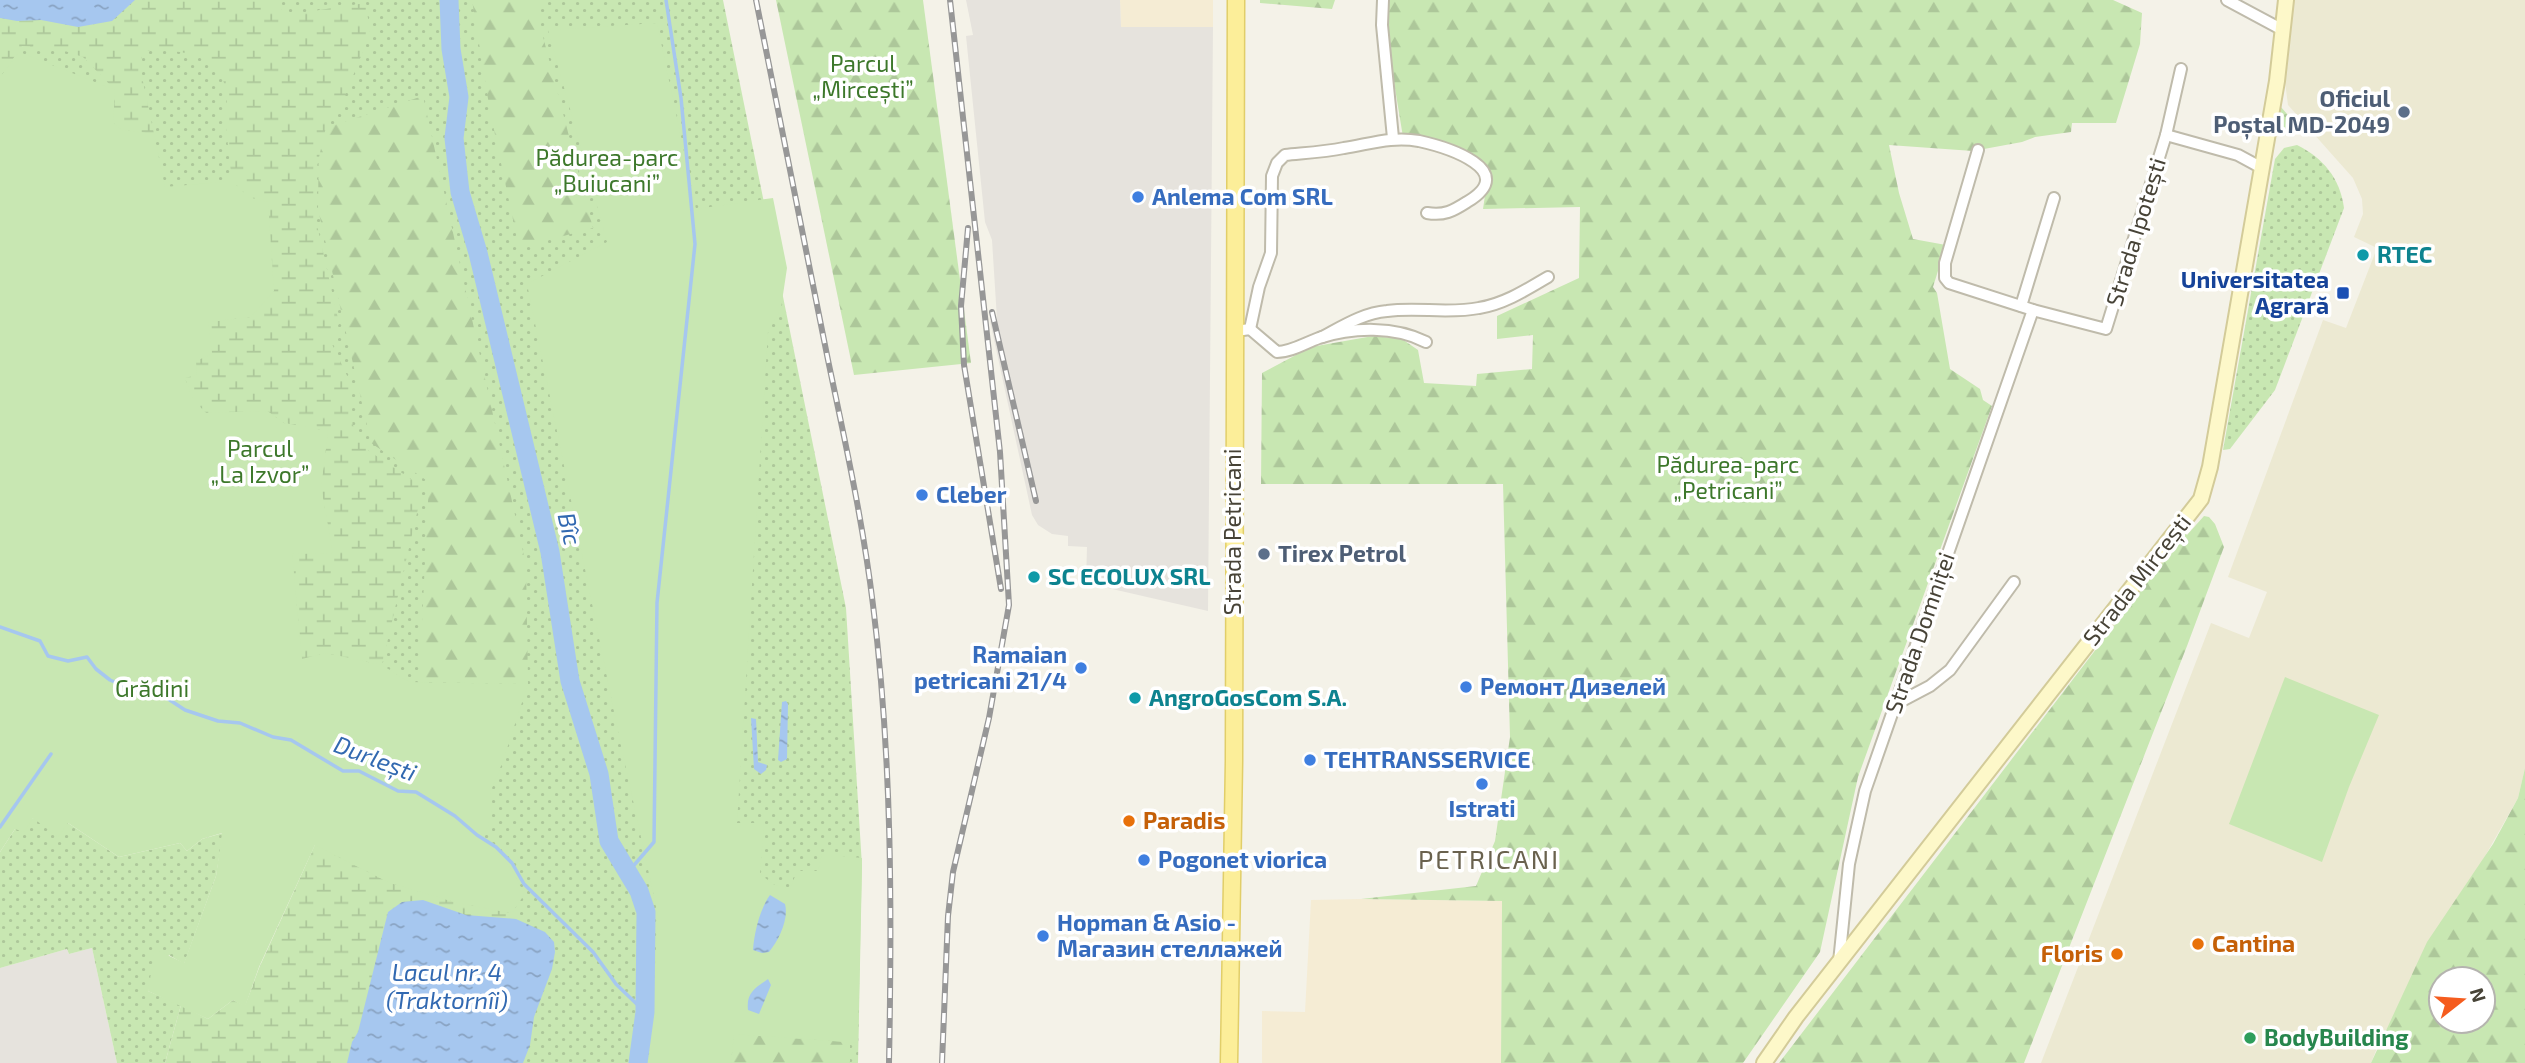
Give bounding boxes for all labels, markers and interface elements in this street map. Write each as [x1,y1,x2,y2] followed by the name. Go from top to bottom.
[812,49,914,105] park label: Parcul „Mircești”
[2213,84,2390,140] place label: Oficiul Poștal MD-2049
[2396,104,2412,120] marker: Oficiul Poștal MD-2049
[536,143,678,197] park label: Pădurea-parc „Buiucani”
[2099,154,2173,310] street label: Strada Ipotești
[1152,182,1333,210] place label: Anlema Com SRL
[1130,189,1146,205] marker: Anlema Com SRL
[2377,240,2432,268] place label: RTEC
[2355,247,2371,263] marker: RTEC
[2181,265,2329,319] place label: Universitatea Agrară
[2335,285,2351,301] marker: Universitatea Agrară
[211,434,309,488] park label: Parcul „La Izvor”
[1218,449,1246,615] street label: Strada Petricani
[1657,450,1799,504] park label: Pădurea-parc „Petricani”
[936,480,1007,508] place label: Cleber
[914,487,930,503] marker: Cleber
[2076,508,2198,652] street label: Strada Mircești
[553,510,588,548] water label: Bîc
[1278,539,1406,567] place label: Tirex Petrol
[1256,546,1272,562] marker: Tirex Petrol
[1878,548,1962,718] street label: Strada Domniței
[1048,562,1210,590] place label: SC ECOLUX SRL
[1026,569,1042,585] marker: SC ECOLUX SRL
[914,640,1067,694] place label: Ramaian petricani 21/4
[1073,660,1089,676] marker: Ramaian petricani 21/4
[1480,672,1666,700] place label: Ремонт Дизелей
[115,674,189,702] park label: Grădini
[1458,679,1474,695] marker: Ремонт Дизелей
[1149,683,1347,711] place label: AngroGosCom S.A.
[1127,690,1143,706] marker: AngroGosCom S.A.
[329,729,421,788] water label: Durlești
[1324,745,1531,773] place label: TEHTRANSSERVICE
[1302,752,1318,768] marker: TEHTRANSSERVICE
[1474,776,1490,792] marker: Istrati
[1449,794,1516,822] place label: Istrati
[1143,806,1225,834] place label: Paradis
[1121,813,1137,829] marker: Paradis
[1418,843,1560,874] district label: PETRICANI
[1158,845,1327,873] place label: Pogonet viorica
[1136,852,1152,868] marker: Pogonet viorica
[1057,908,1283,962] place label: Hopman & Asio - Магазин стеллажей
[1035,928,1051,944] marker: Hopman & Asio - Магазин стеллажей
[2212,929,2295,957] place label: Cantina
[2190,936,2206,952] marker: Cantina
[2041,939,2103,967] place label: Floris
[2109,946,2125,962] marker: Floris
[386,957,508,1014] water label: Lacul nr. 4 (Traktornîi)
[2427,965,2497,1035] north arrow
[2466,985,2492,1005] text: N
[2264,1023,2409,1051] place label: BodyBuilding
[2242,1030,2258,1046] marker: BodyBuilding

